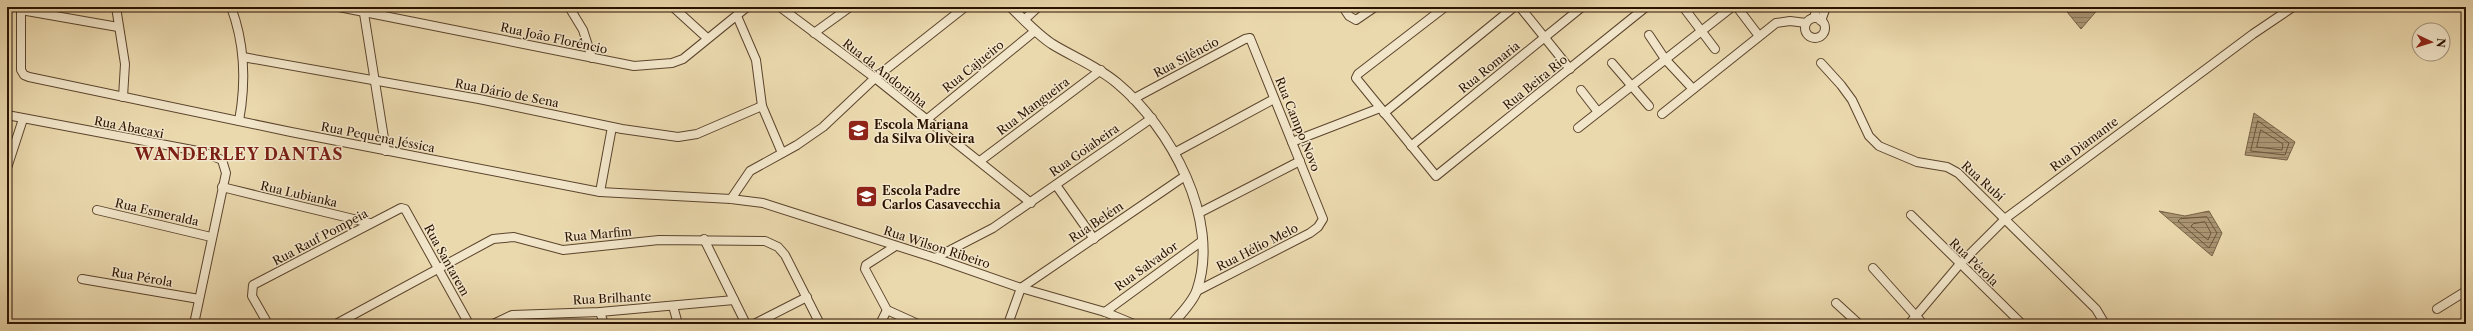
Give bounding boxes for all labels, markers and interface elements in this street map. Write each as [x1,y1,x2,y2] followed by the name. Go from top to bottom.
[499,19,609,57] street label: Rua João Florêncio
[2411,22,2451,62] north arrow
[1151,34,1221,80] street label: Rua Silêncio
[840,35,931,111] street label: Rua da Andorinha
[939,37,1007,95] street label: Rua Cajueiro
[1455,37,1523,96] street label: Rua Romaria
[2434,37,2448,48] text: N
[1500,51,1570,113] street label: Rua Beira Rio
[994,73,1073,138] street label: Rua Mangueira
[1272,75,1324,173] street label: Rua Campo Novo
[454,76,561,111] street label: Rua Dário de Sena
[93,113,166,141] street label: Rua Abacaxi
[2047,113,2121,174] street label: Rua Diamante
[874,117,976,146] place label: Escola Mariana da Silva Oliveira
[845,118,871,144] school or university icon: Escola Mariana da Silva Oliveira
[320,119,437,156] street label: Rua Pequena Jéssica
[1046,120,1122,180] street label: Rua Goiabeira
[133,144,344,164] district label: WANDERLEY DANTAS
[1958,158,2008,204] street label: Rua Rubí
[259,178,340,210] street label: Rua Lubianka
[882,183,1002,212] place label: Escola Padre Carlos Casavecchia
[854,184,880,210] school or university icon: Escola Padre Carlos Casavecchia
[114,195,201,229] street label: Rua Esmeralda
[1066,198,1126,246] street label: Rua Belém
[270,205,371,268] street label: Rua Rauf Pompeia
[1214,220,1300,274] street label: Rua Hélio Melo
[421,221,473,299] street label: Rua Santarem
[882,223,992,271] street label: Rua Wilson Ribeiro
[564,224,632,244] street label: Rua Marfim
[1946,235,2002,289] street label: Rua Pérola
[1111,238,1181,294] street label: Rua Salvador
[110,264,175,290] street label: Rua Pérola
[572,288,652,308] street label: Rua Brilhante

